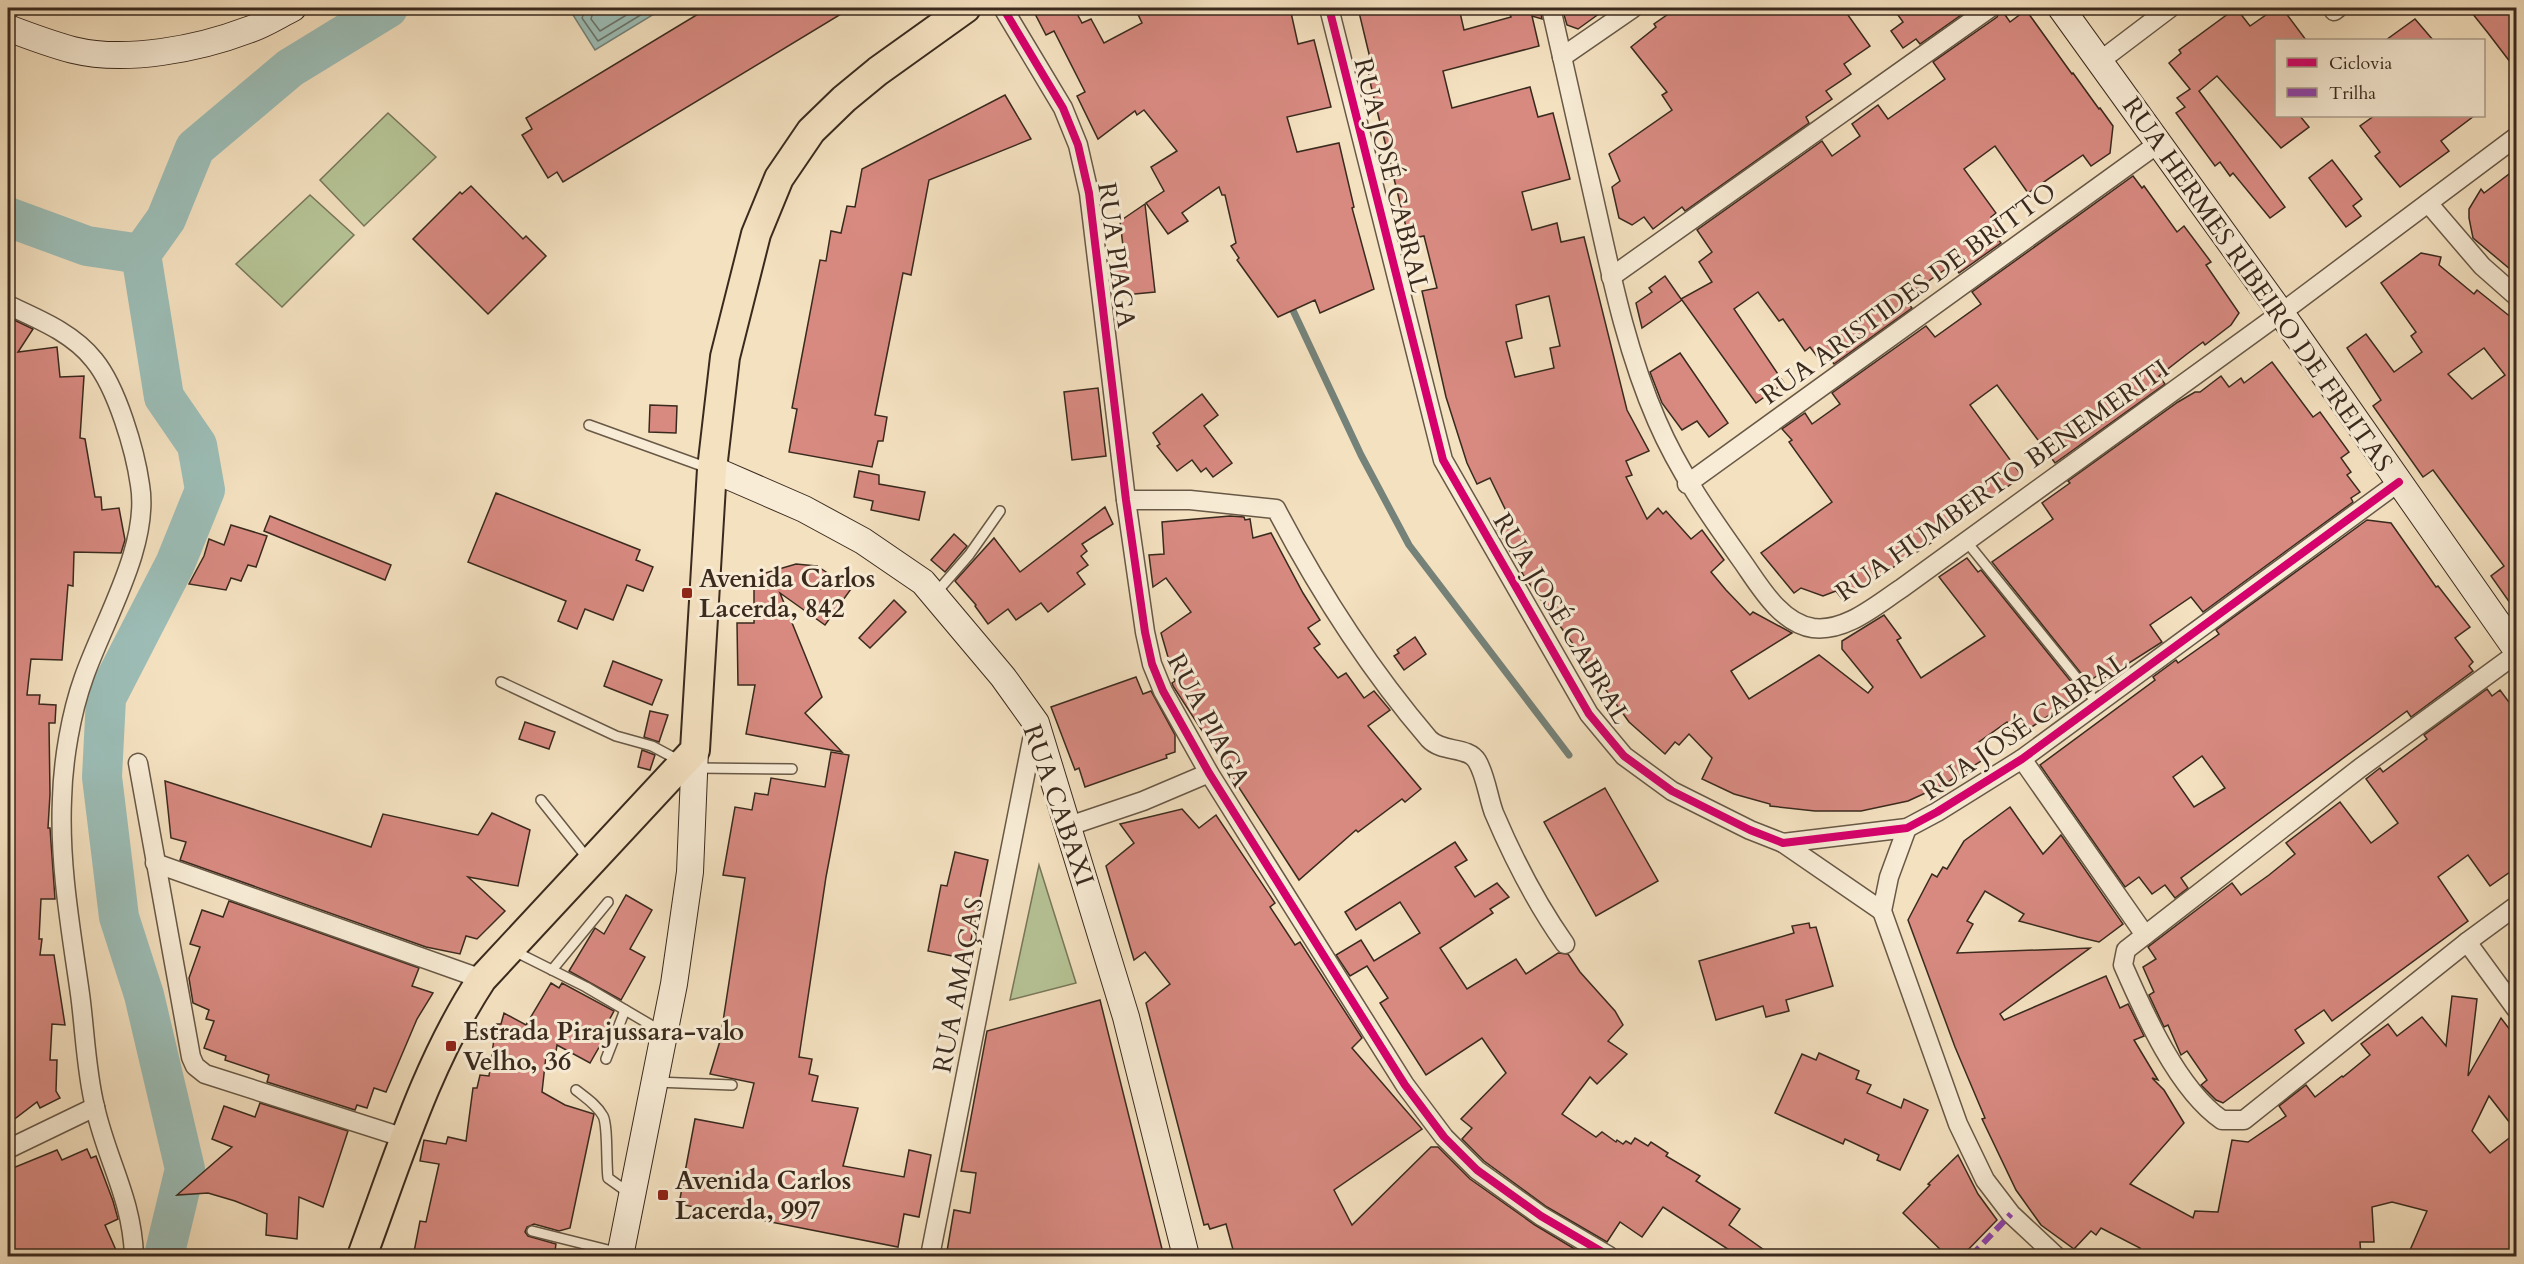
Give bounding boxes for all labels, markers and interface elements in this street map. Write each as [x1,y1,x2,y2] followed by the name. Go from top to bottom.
[2275,39,2485,117] legend
[2329,51,2393,76] text: Ciclovia
[1345,54,1438,296] street label: RUA JOSÉ CABRAL
[2329,81,2376,106] text: Trilha
[2114,90,2401,479] street label: RUA HERMES RIBEIRO DE FREITAS
[1753,174,2063,413] street label: RUA ARISTIDES DE BRITTO
[1089,180,1144,331] street label: RUA PIAGA
[1829,351,2176,609] street label: RUA HUMBERTO BENEMERITI
[1485,506,1639,731] street label: RUA JOSÉ CABRAL
[699,561,875,626] place label: Avenida Carlos Lacerda, 842
[680,586,694,600] marker: Avenida Carlos Lacerda, 842
[1915,645,2134,808] street label: RUA JOSÉ CABRAL
[1159,647,1259,794] street label: RUA PIAGA
[1015,720,1103,891] street label: RUA CABAXI
[924,895,993,1076] street label: RUA AMAÇAS
[463,1014,744,1079] place label: Estrada Pirajussara-valo Velho, 36
[444,1039,458,1053] marker: Estrada Pirajussara-valo Velho, 36
[675,1163,851,1228] place label: Avenida Carlos Lacerda, 997
[656,1188,670,1202] marker: Avenida Carlos Lacerda, 997

